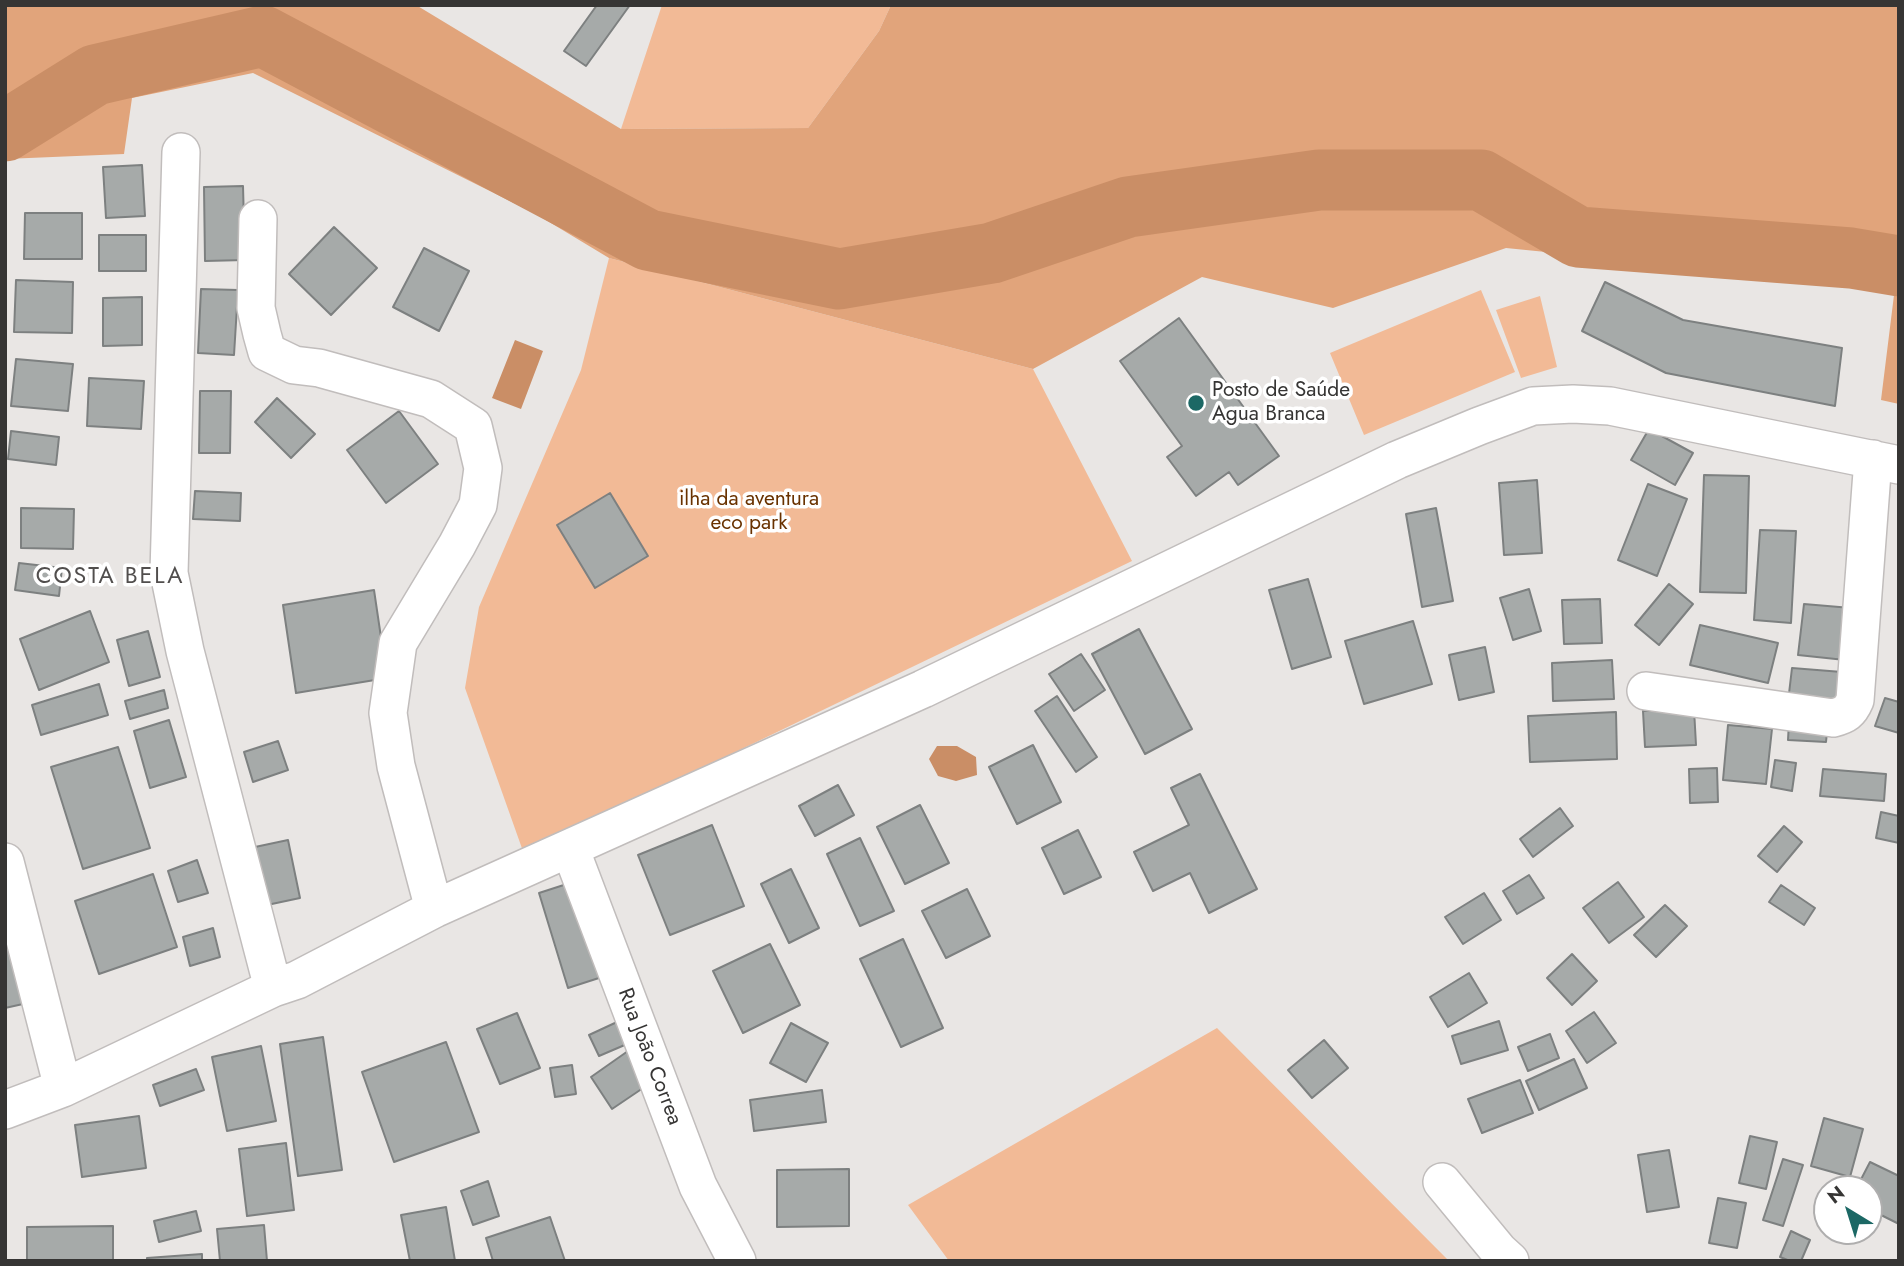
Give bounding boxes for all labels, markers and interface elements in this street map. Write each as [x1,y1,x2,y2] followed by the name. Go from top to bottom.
[1212,378,1350,428] place label: Posto de Saúde Agua Branca
[1186,393,1206,413] marker: Posto de Saúde Agua Branca
[679,487,819,537] park label: ilha da aventura eco park
[37,563,183,591] district label: COSTA BELA
[611,985,687,1129] street label: Rua João Correa
[1813,1175,1883,1245] north arrow
[1822,1179,1850,1210] text: N

